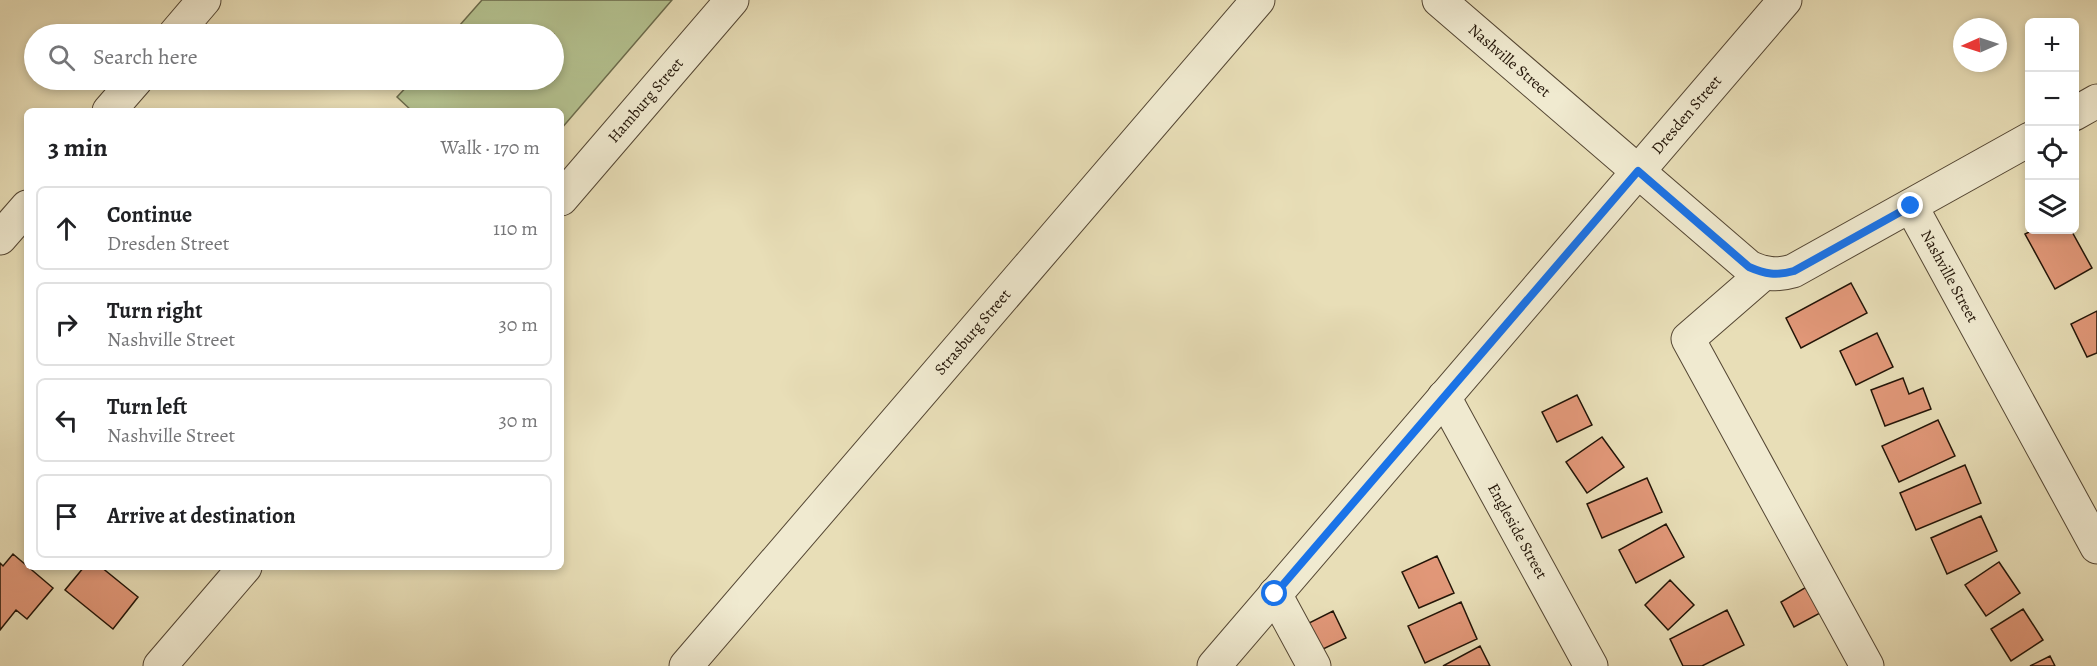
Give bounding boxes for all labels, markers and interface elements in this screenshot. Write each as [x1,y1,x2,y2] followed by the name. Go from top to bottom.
[1953,18,2007,72] north arrow
[2025,18,2079,234] map controls
[2025,18,2079,72] button: +
[1463,19,1555,102] street label: Nashville Street
[24,24,564,90] search box
[45,41,78,74] icon: search
[93,42,198,72] text: Search here
[603,53,689,148] street label: Hamburg Street
[1646,71,1727,159] street label: Dresden Street
[2025,72,2079,126] button: −
[2025,126,2079,180] button: locate
[48,130,108,165] text: 3 min
[440,134,540,161] text: Walk · 170 m
[2025,180,2079,234] button: layers
[1897,192,1923,218] route end
[107,200,192,230] text: Continue
[50,212,83,245] icon: ahead
[493,215,538,242] text: 110 m
[1915,226,1984,326] street label: Nashville Street
[107,230,229,257] text: Dresden Street
[929,284,1016,380] street label: Strasburg Street
[107,296,203,326] text: Turn right
[50,308,83,341] icon: right
[498,311,538,338] text: 30 m
[107,326,235,353] text: Nashville Street
[107,392,187,422] text: Turn left
[50,404,83,437] icon: left
[498,407,538,434] text: 30 m
[107,422,235,449] text: Nashville Street
[1482,479,1552,583] street label: Engleside Street
[50,500,83,533] icon: arrive
[107,501,296,531] text: Arrive at destination
[1261,580,1287,606] route start

